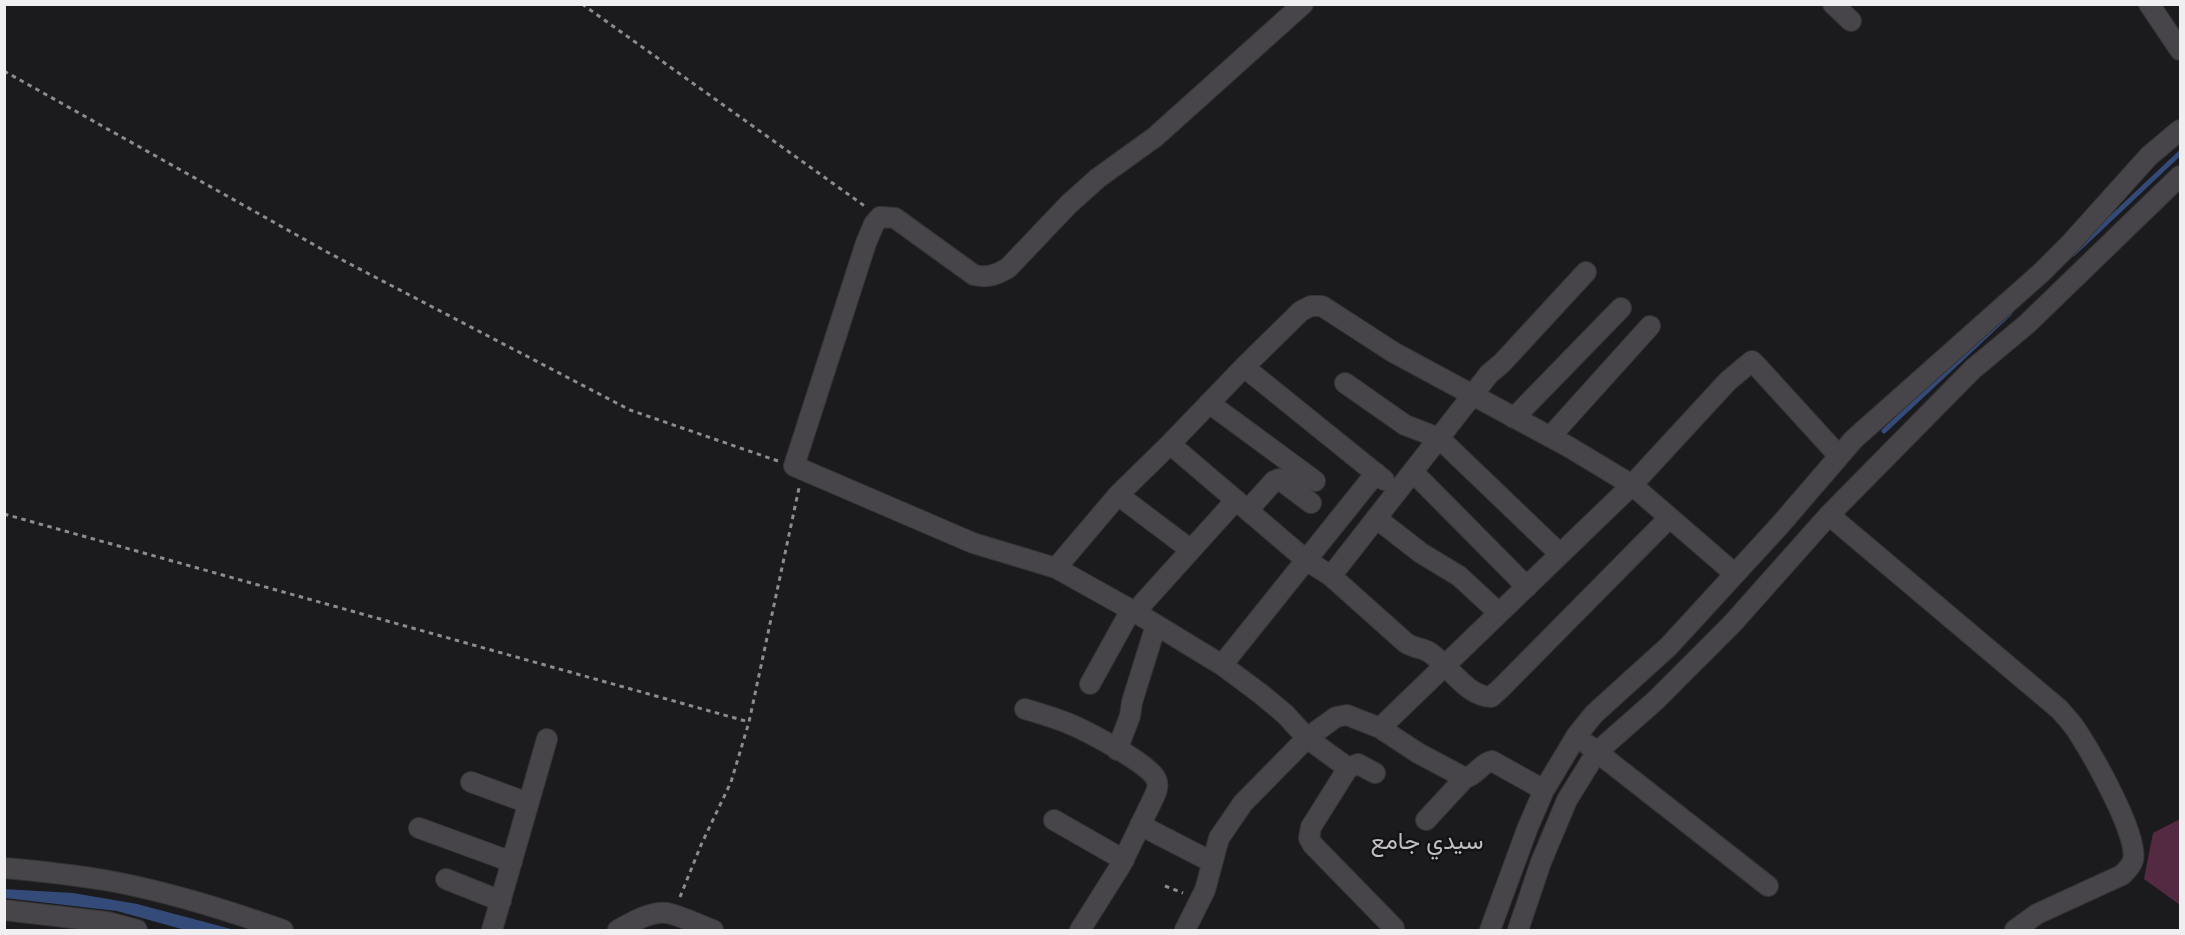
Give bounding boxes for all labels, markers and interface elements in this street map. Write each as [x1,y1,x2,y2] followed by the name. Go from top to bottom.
[1370,829,1484,857] district label: سيدي جامع

